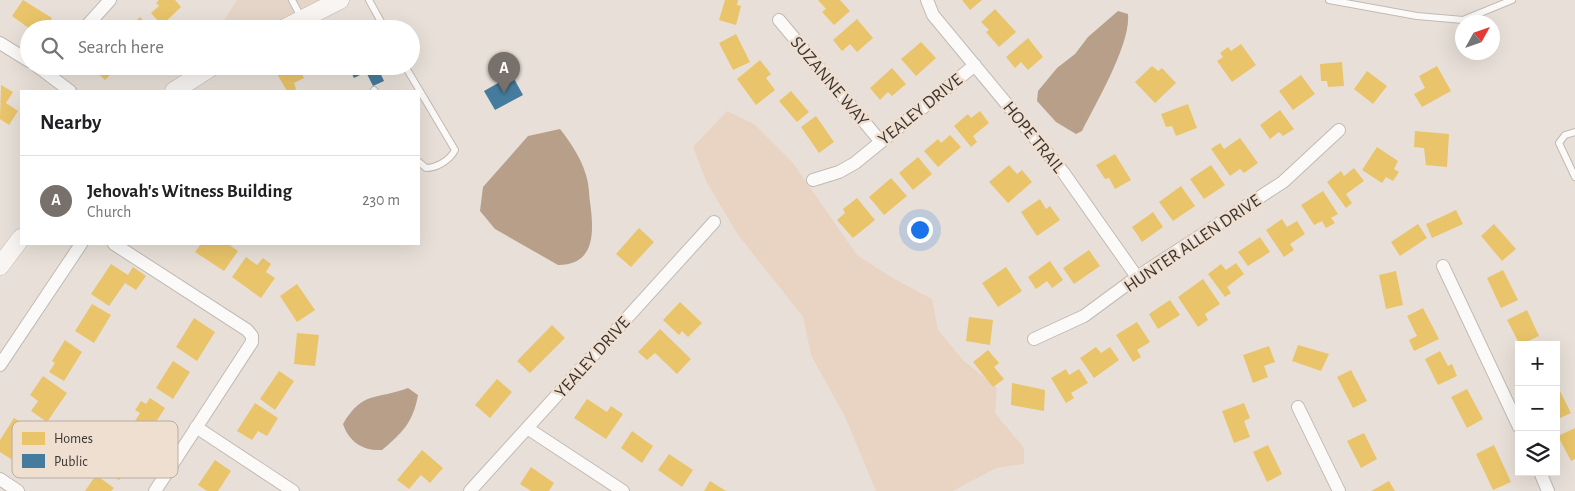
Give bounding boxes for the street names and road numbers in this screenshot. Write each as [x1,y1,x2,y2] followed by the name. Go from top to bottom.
[787,33,872,130] street label: SUZANNE WAY
[875,70,966,149] street label: YEALEY DRIVE
[999,99,1068,177] street label: HOPE TRAIL
[1121,191,1264,296] street label: HUNTER ALLEN DRIVE
[552,313,634,402] street label: YEALEY DRIVE

